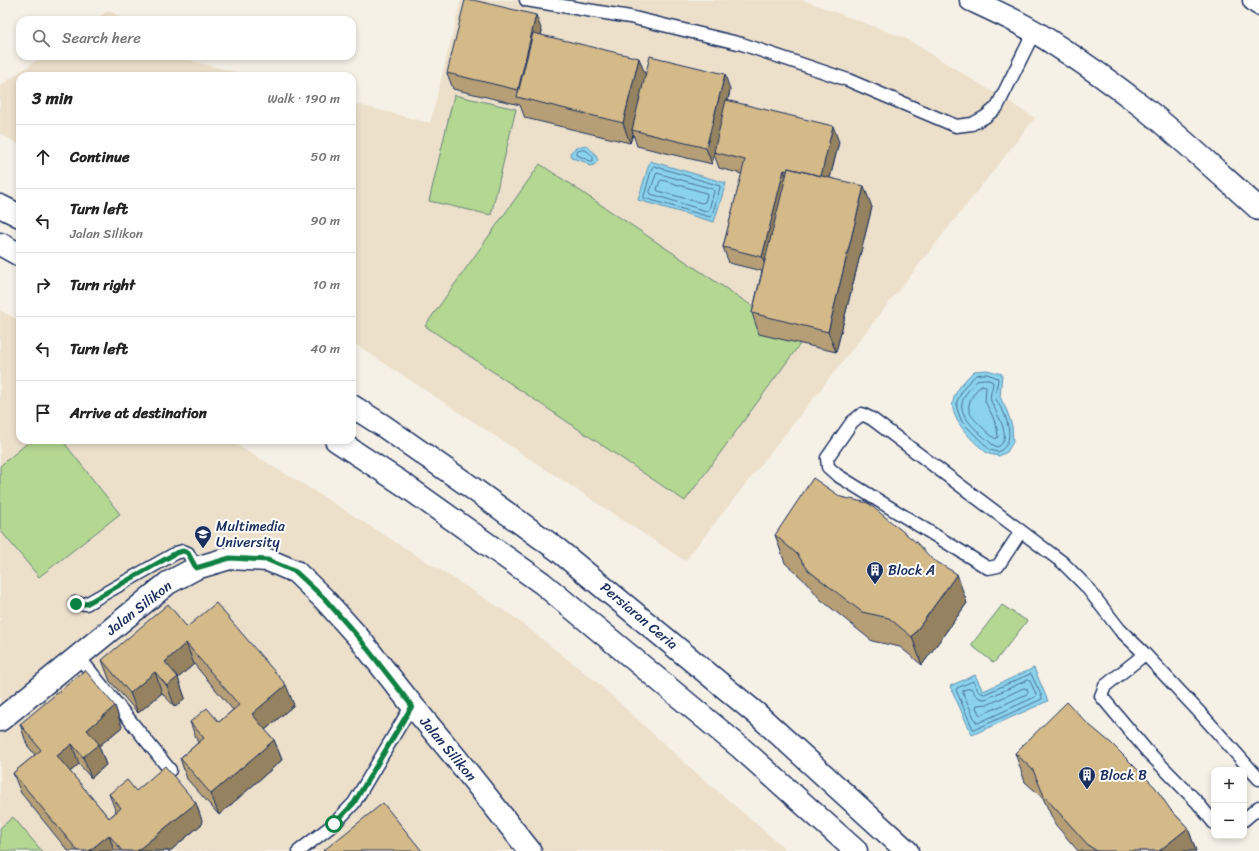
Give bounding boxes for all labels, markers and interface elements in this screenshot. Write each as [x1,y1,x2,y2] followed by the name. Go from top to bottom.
[16,16,356,60] search box
[62,25,141,51] text: Search here
[30,27,52,49] icon: search
[32,83,73,113] text: 3 min
[267,87,340,110] text: Walk · 190 m
[70,144,130,170] text: Continue
[310,145,340,168] text: 50 m
[32,146,54,168] icon: ahead
[70,196,128,222] text: Turn left
[310,209,340,232] text: 90 m
[32,210,54,232] icon: left
[70,222,143,245] text: Jalan Silikon
[70,272,135,298] text: Turn right
[313,273,340,296] text: 10 m
[32,274,54,296] icon: right
[70,336,128,362] text: Turn left
[310,337,340,360] text: 40 m
[32,338,54,360] icon: left
[70,400,207,426] text: Arrive at destination
[32,402,54,424] icon: arrive
[216,514,286,555] place label: Multimedia University
[193,524,213,549] school or university icon: Multimedia University
[888,558,935,583] place label: Block A
[865,560,885,585] building icon: Block A
[100,574,178,643] street label: Jalan Silikon
[594,576,684,656] street label: Persiaran Ceria
[67,595,85,613] route end
[413,710,483,787] street label: Jalan Silikon
[1100,763,1147,788] place label: Block B
[1077,765,1097,790] building icon: Block B
[1211,767,1247,839] map controls
[1211,767,1247,803] button: +
[1211,803,1247,839] button: −
[325,815,343,833] route start

